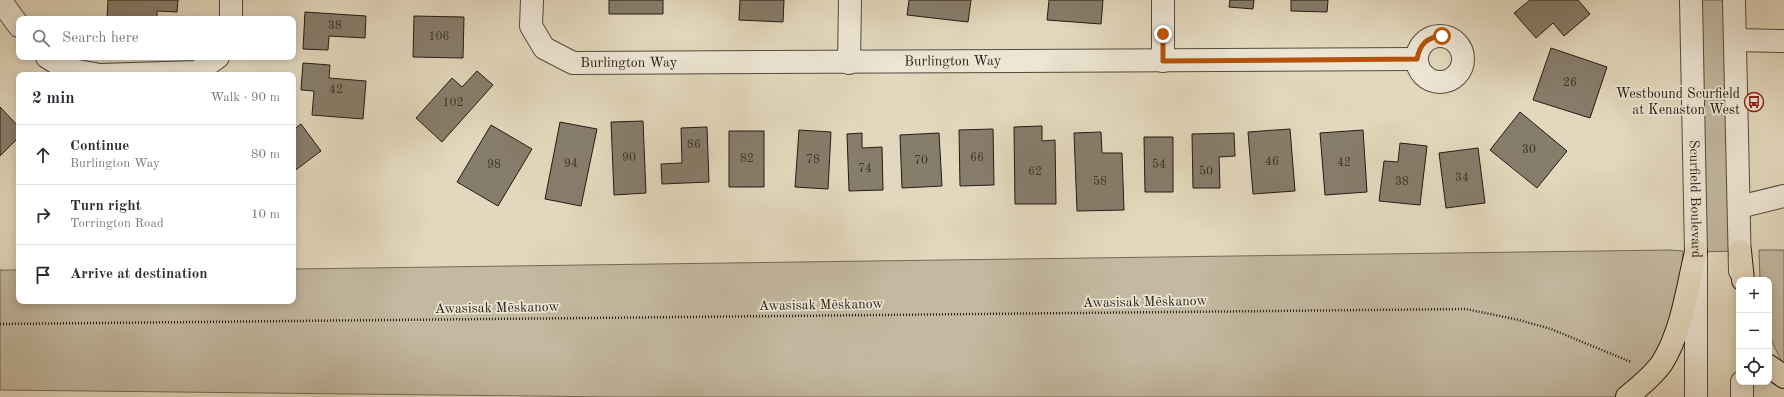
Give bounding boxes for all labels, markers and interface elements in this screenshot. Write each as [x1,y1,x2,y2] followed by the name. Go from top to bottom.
[16,16,296,60] search box
[328,20,342,32] house number: 38
[1154,25,1172,43] route end
[30,27,52,49] icon: search
[1433,27,1451,45] route start
[62,31,139,46] text: Search here
[429,31,449,43] house number: 106
[904,54,1002,68] street label: Burlington Way
[580,56,678,70] street label: Burlington Way
[1563,77,1577,89] house number: 26
[329,84,343,96] house number: 42
[1616,87,1740,117] place label: Westbound Scurfield at Kenaston West
[32,90,75,107] text: 2 min
[211,91,280,104] text: Walk · 90 m
[1743,91,1765,113] bus stop icon: Westbound Scurfield at Kenaston West
[443,97,463,109] house number: 102
[70,139,129,154] text: Continue
[687,139,701,151] house number: 86
[1687,140,1703,258] street label: Scurfield Boulevard
[32,144,54,166] icon: ahead
[1522,144,1536,156] house number: 30
[251,148,280,161] text: 80 m
[622,152,636,164] house number: 90
[970,152,984,164] house number: 66
[740,153,754,165] house number: 82
[806,154,820,166] house number: 78
[914,155,928,167] house number: 70
[1265,156,1279,168] house number: 46
[70,157,160,170] text: Burlington Way
[1337,157,1351,169] house number: 42
[564,158,578,170] house number: 94
[1152,158,1166,171] house number: 54
[487,159,501,171] house number: 98
[858,163,872,175] house number: 74
[1199,165,1213,178] house number: 50
[1028,166,1042,178] house number: 62
[1455,172,1469,184] house number: 34
[1093,175,1107,188] house number: 58
[1395,176,1409,188] house number: 38
[70,199,141,214] text: Turn right
[32,204,54,226] icon: right
[251,208,280,221] text: 10 m
[70,217,164,230] text: Torrington Road
[32,264,54,286] icon: arrive
[70,267,208,282] text: Arrive at destination
[1736,277,1772,385] map controls
[1736,277,1772,313] button: +
[1082,294,1208,310] street label: Awasisak Mēskanow
[758,297,884,313] street label: Awasisak Mēskanow
[434,300,560,316] street label: Awasisak Mēskanow
[1736,313,1772,349] button: −
[1736,349,1772,385] button: locate

